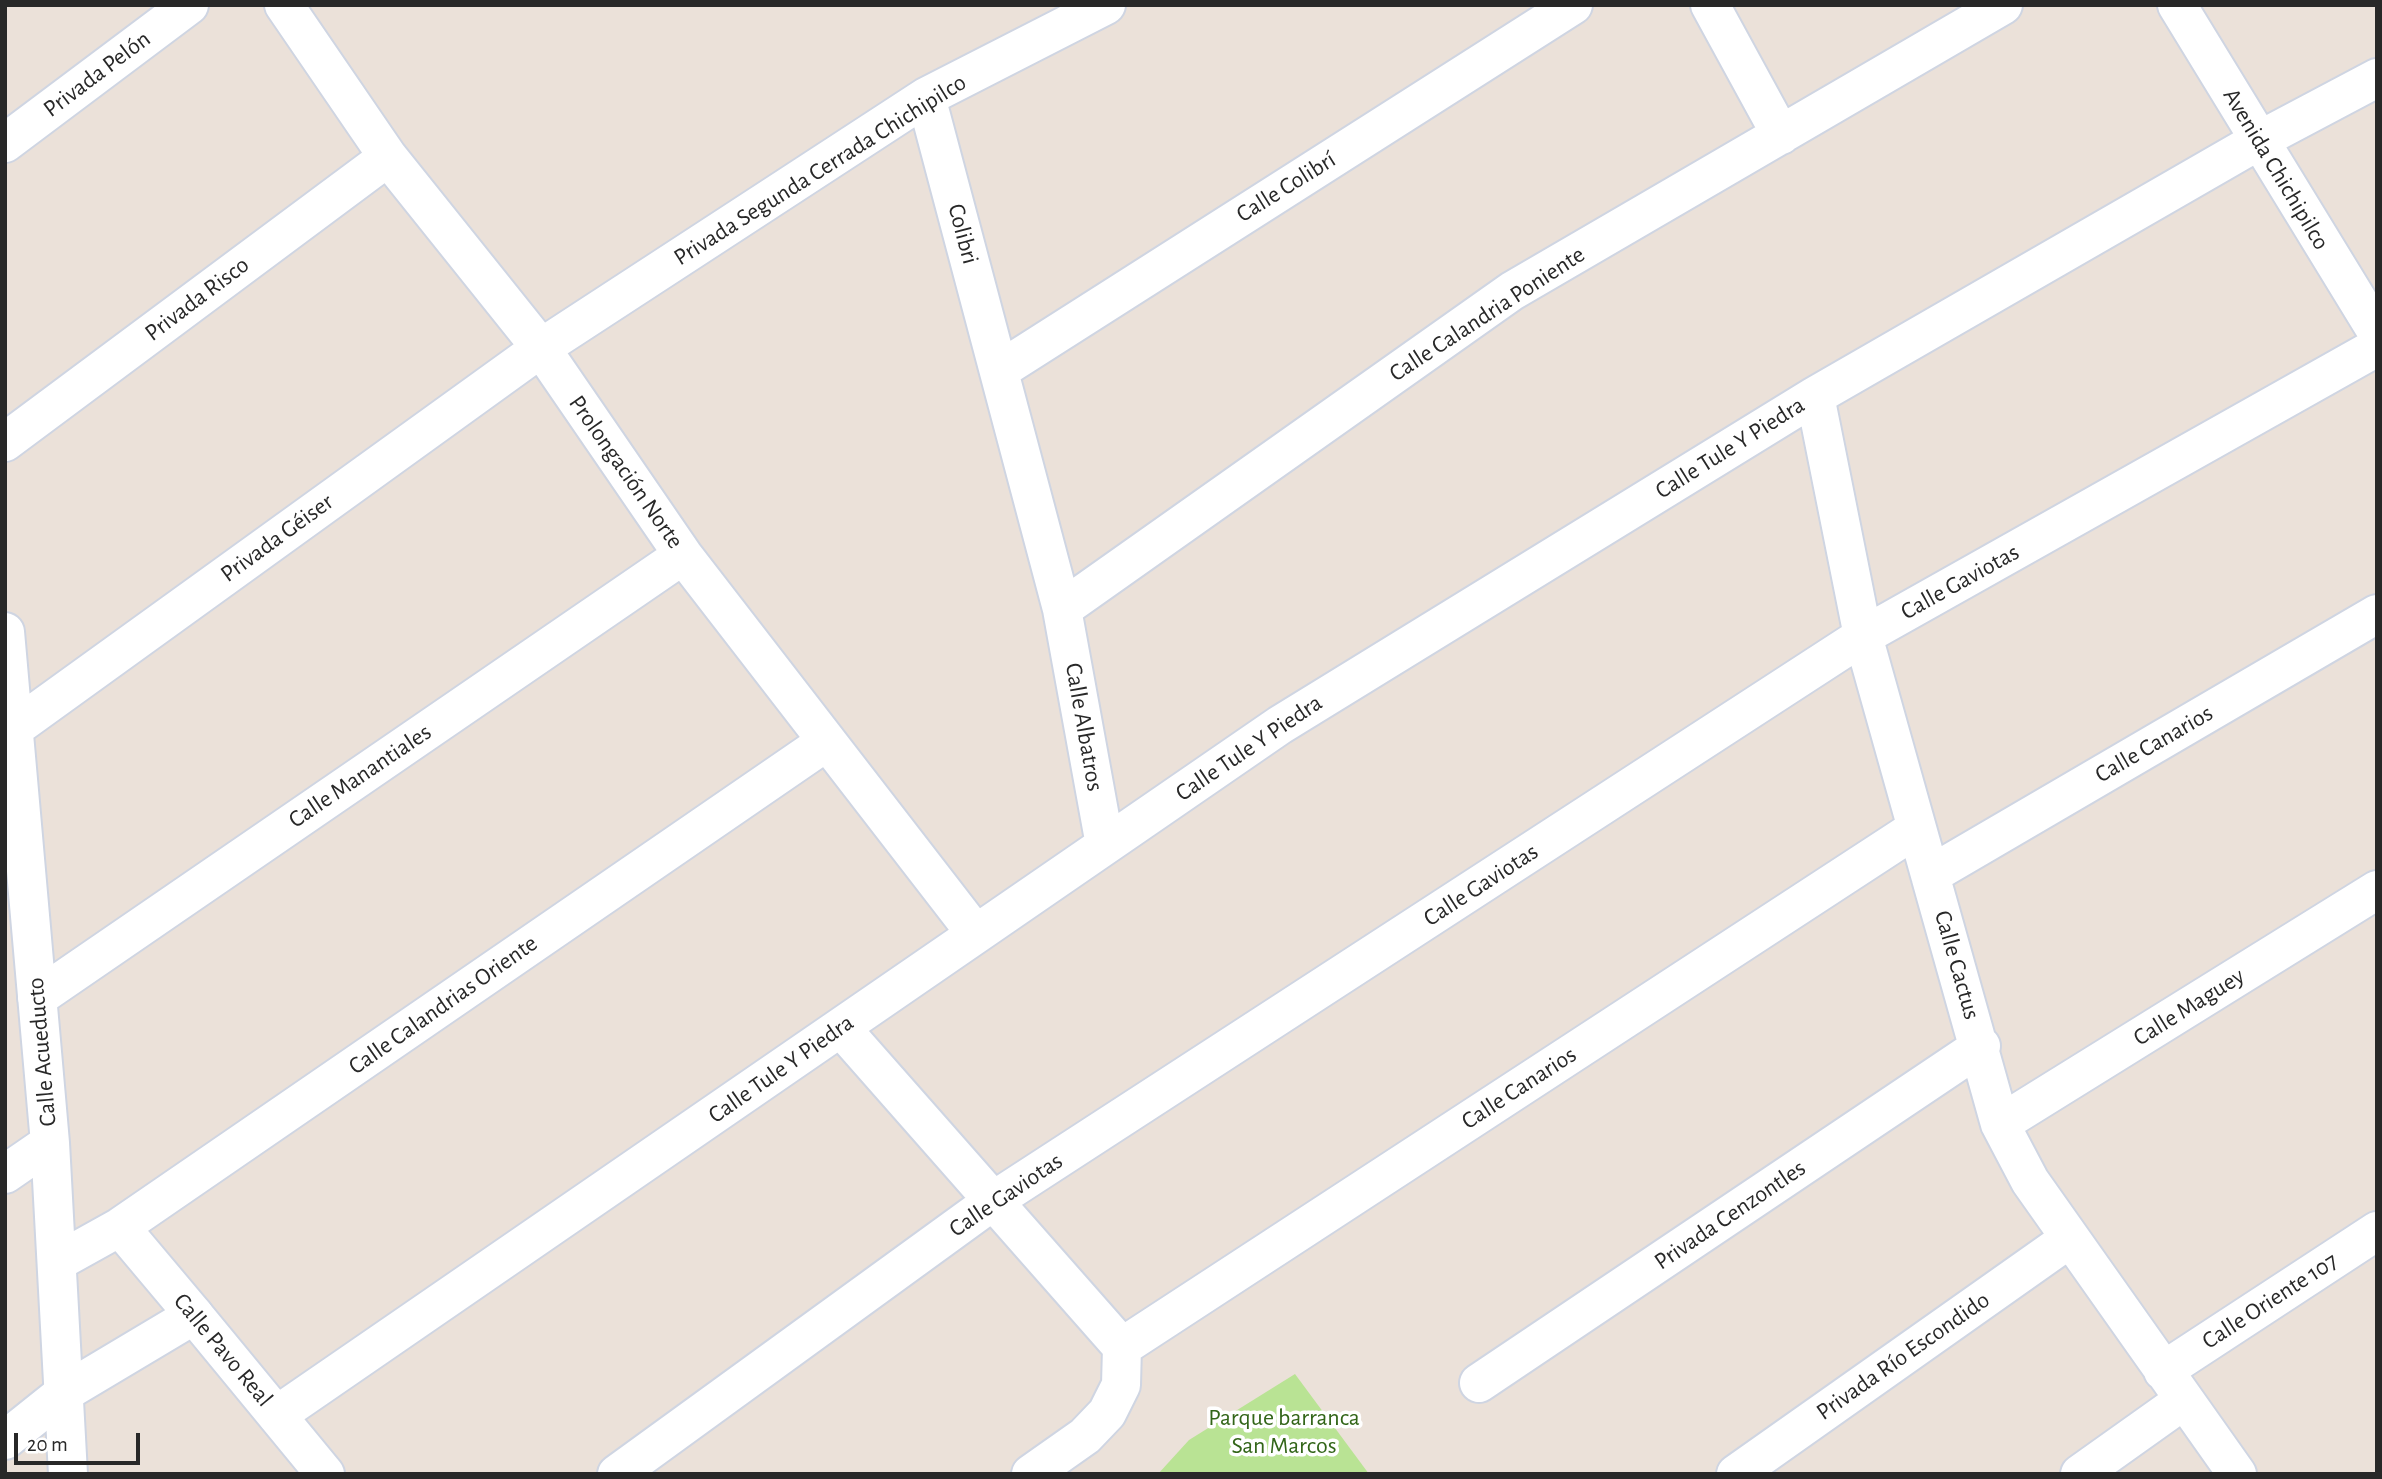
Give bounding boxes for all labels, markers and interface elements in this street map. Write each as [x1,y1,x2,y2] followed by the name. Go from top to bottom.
[38,24,156,124] street label: Privada Pelón
[668,68,972,272] street label: Privada Segunda Cerrada Chichipilco
[2216,83,2336,255] street label: Avenida Chichipilco
[1231,145,1341,229] street label: Calle Colibrí
[941,201,985,267] street label: Colibri
[1384,240,1590,388] street label: Calle Calandria Poniente
[139,250,255,348] street label: Privada Risco
[562,390,690,554] street label: Prolongación Norte
[1650,391,1810,505] street label: Calle Tule Y Piedra
[215,487,339,589] street label: Privada Géiser
[1896,538,2024,626] street label: Calle Gaviotas
[1059,661,1109,793] street label: Calle Albatros
[1170,688,1328,808] street label: Calle Tule Y Piedra
[2090,699,2218,789] street label: Calle Canarios
[283,718,437,834] street label: Calle Manantiales
[1418,837,1544,933] street label: Calle Gaviotas
[1928,907,1986,1023] street label: Calle Cactus
[343,929,543,1081] street label: Calle Calandrias Oriente
[2128,962,2250,1052] street label: Calle Maguey
[21,976,63,1128] street label: Calle Acueducto
[703,1008,859,1130] street label: Calle Tule Y Piedra
[1456,1040,1582,1136] street label: Calle Canarios
[944,1147,1068,1243] street label: Calle Gaviotas
[1649,1154,1811,1276] street label: Privada Cenzontles
[2197,1246,2343,1356] street label: Calle Oriente 107
[1811,1285,1995,1427] street label: Privada Río Escondido
[167,1287,279,1413] street label: Calle Pavo Real
[1208,1404,1360,1460] park label: Parque barranca San Marcos
[18,1420,144,1464] scale bar
[27,1434,68,1455] text: 20 m

